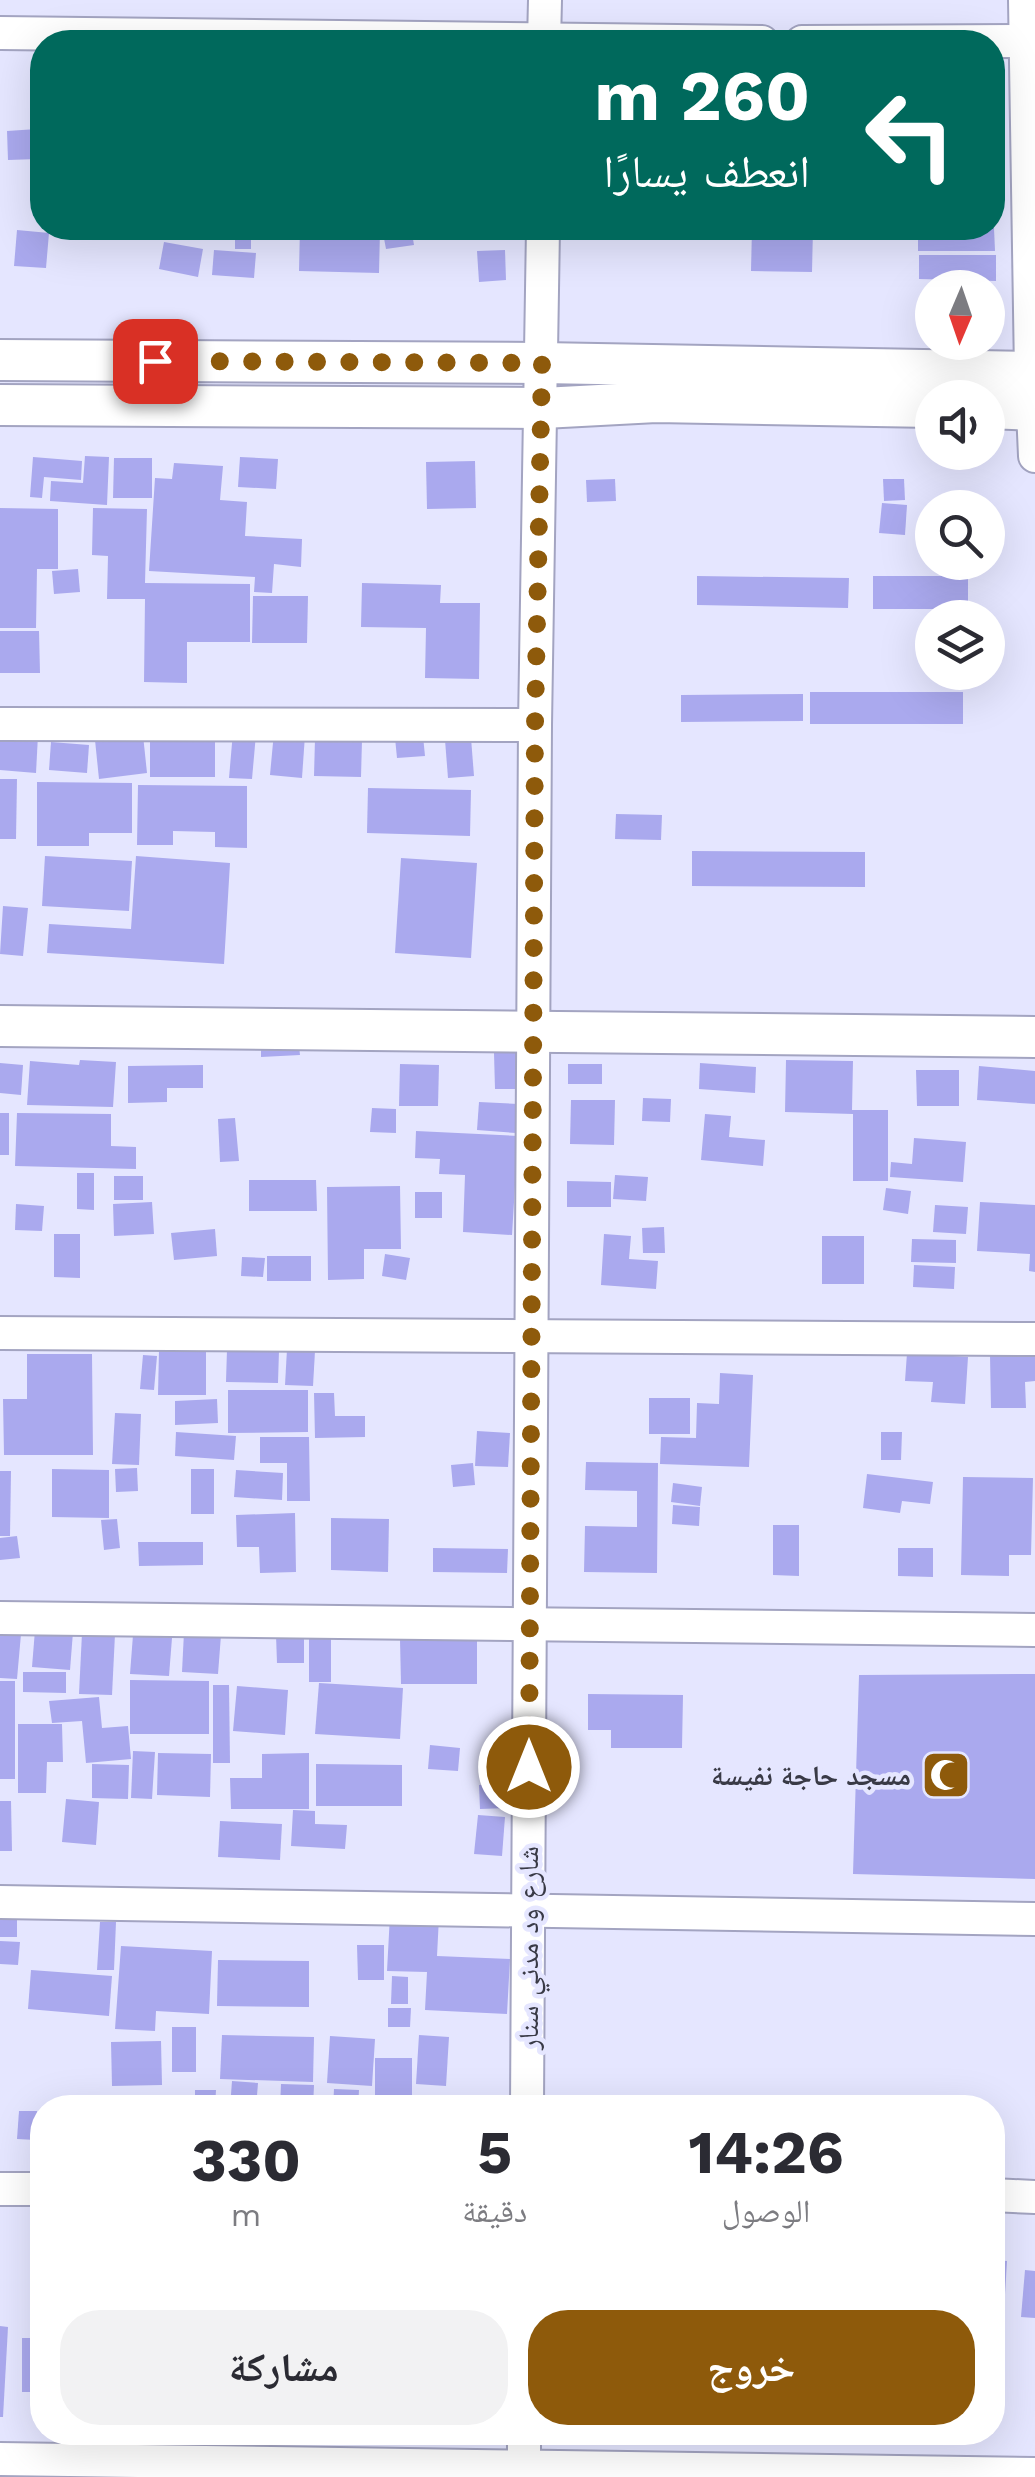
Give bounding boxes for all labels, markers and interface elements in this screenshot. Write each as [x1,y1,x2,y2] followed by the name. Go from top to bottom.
[594,55,810,137] text: 260 m
[845,70,975,200] icon: left
[603,145,810,198] text: انعطف يسارًا
[915,270,1005,360] north arrow
[915,270,1005,690] map controls
[113,319,198,404] pin
[128,334,183,389] icon: arrive
[915,380,1005,470] button: sound
[915,490,1005,580] button: search
[915,600,1005,690] button: layers
[477,1715,581,1819] position arrow
[920,1749,972,1801] mosque icon: مسجد حاجة نفيسة
[711,1759,911,1792] place label: مسجد حاجة نفيسة
[512,1846,551,2051] street label: شارع ود مدني سنار
[477,2117,512,2188] text: 5
[688,2117,844,2188] text: 14:26
[191,2125,301,2196] text: 330
[462,2192,527,2230] text: دقيقة
[722,2192,810,2230] text: الوصول
[231,2196,261,2234] text: m
[60,2310,508,2425] button: مشاركة
[528,2310,975,2425] button: خروج

